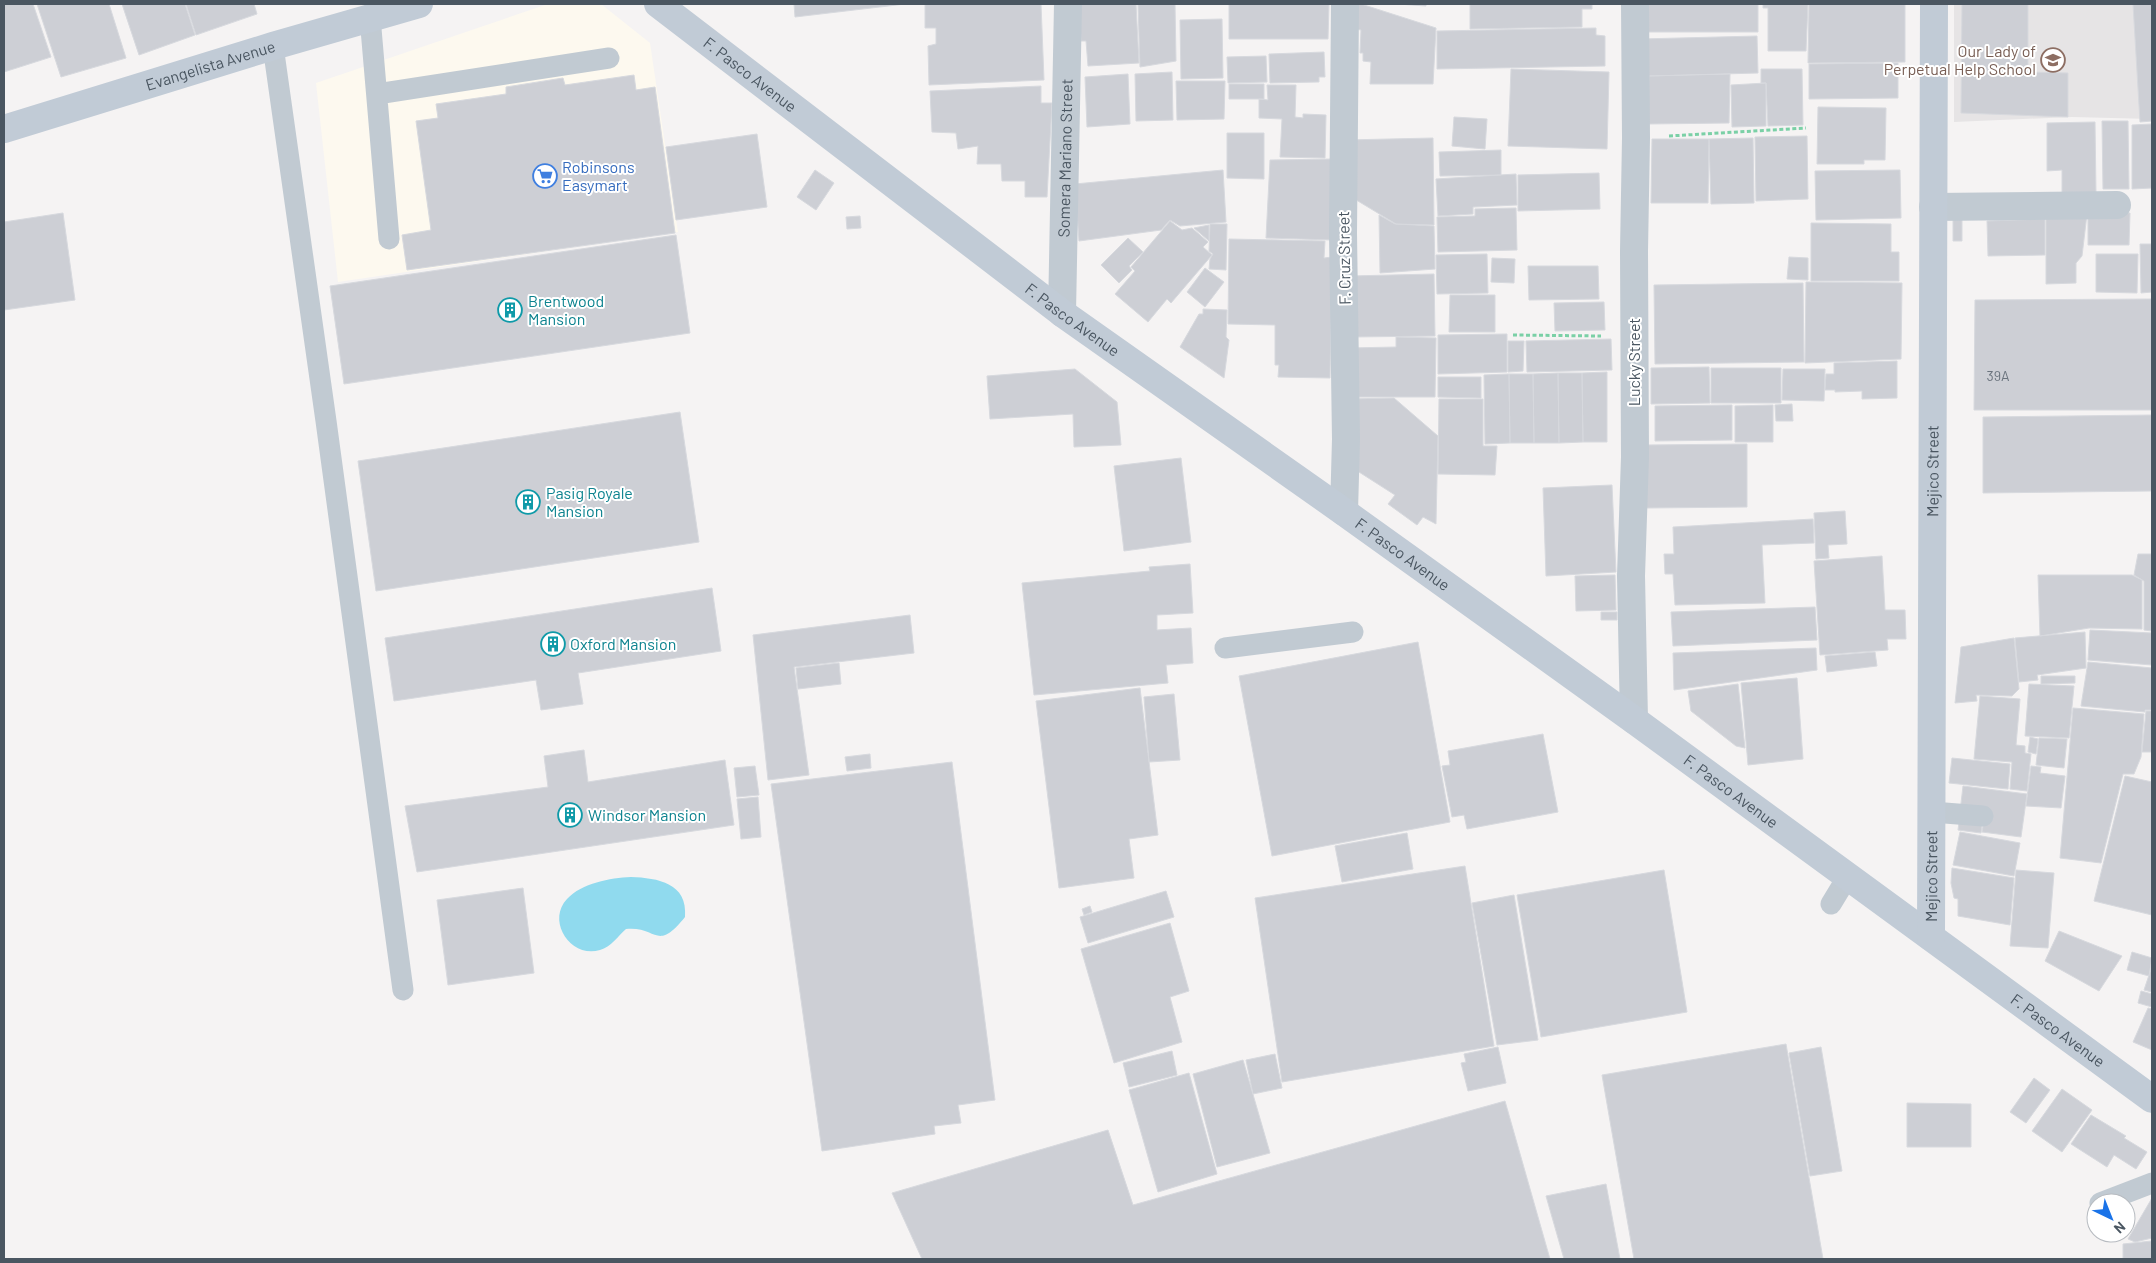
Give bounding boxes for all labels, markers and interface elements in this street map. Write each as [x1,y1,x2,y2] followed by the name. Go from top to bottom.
[700,32,801,116] street label: F. Pasco Avenue
[143,36,277,94] street label: Evangelista Avenue
[1884,41,2036,78] place label: Our Lady of Perpetual Help School
[2040,47,2066,73] school or university icon: Our Lady of Perpetual Help School
[1053,78,1076,238] street label: Somera Mariano Street
[562,157,635,194] place label: Robinsons Easymart
[532,163,558,189] supermarket icon: Robinsons Easymart
[1333,211,1354,305] street label: F. Cruz Street
[1022,279,1124,360] street label: F. Pasco Avenue
[528,291,604,328] place label: Brentwood Mansion
[497,297,523,323] building icon: Brentwood Mansion
[1624,318,1643,406] street label: Lucky Street
[1986,367,2010,384] house number: 39A
[1922,425,1942,517] street label: Mejico Street
[546,483,633,520] place label: Pasig Royale Mansion
[515,489,541,515] building icon: Pasig Royale Mansion
[1352,513,1454,594] street label: F. Pasco Avenue
[540,631,566,657] building icon: Oxford Mansion
[570,634,676,653] place label: Oxford Mansion
[1681,750,1782,831] street label: F. Pasco Avenue
[557,802,583,828] building icon: Windsor Mansion
[588,805,706,824] place label: Windsor Mansion
[1921,830,1940,922] street label: Mejico Street
[2007,989,2109,1071] street label: F. Pasco Avenue
[2086,1193,2136,1243] north arrow
[2111,1218,2129,1237] text: N

